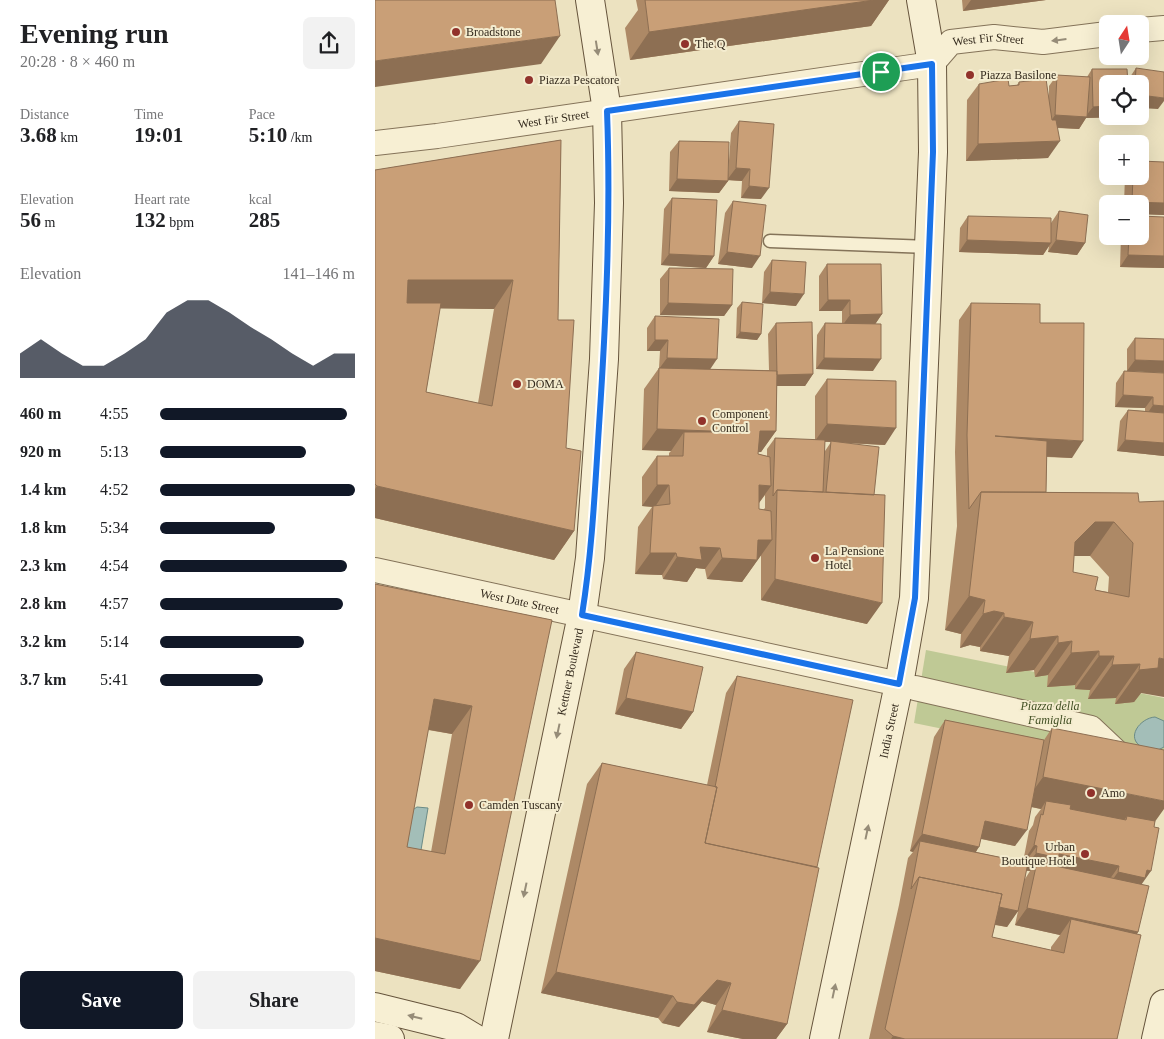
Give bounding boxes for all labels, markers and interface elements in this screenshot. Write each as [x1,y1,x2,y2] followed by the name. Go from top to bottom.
[1099,15,1149,65] north arrow
[1099,15,1149,245] map controls
[303,17,355,69] button: share
[20,18,169,49] text: Evening run
[466,25,521,39] place label: Broadstone
[450,26,462,38] marker: Broadstone
[952,30,1025,49] street label: West Fir Street
[1051,36,1067,44] one-way arrow
[695,37,726,51] place label: The Q
[679,38,691,50] marker: The Q
[593,41,601,57] one-way arrow
[860,51,902,93] pin
[20,53,135,70] text: 20:28 · 8 × 460 m
[867,58,895,86] icon: arrive
[980,68,1056,82] place label: Piazza Basilone
[964,69,976,81] marker: Piazza Basilone
[539,73,619,87] place label: Piazza Pescatore
[523,74,535,86] marker: Piazza Pescatore
[1099,75,1149,125] button: locate
[20,107,69,122] text: Distance
[134,107,163,122] text: Time
[249,107,275,122] text: Pace
[517,107,591,131] street label: West Fir Street
[20,123,57,147] text: 3.68
[134,123,183,147] text: 19:01
[249,123,287,147] text: 5:10
[57,130,78,145] text: km
[287,130,312,145] text: /km
[1099,135,1149,185] button: +
[20,192,74,207] text: Elevation
[134,192,190,207] text: Heart rate
[249,192,272,207] text: kcal
[1099,195,1149,245] button: −
[20,208,41,232] text: 56
[134,208,166,232] text: 132
[249,208,280,232] text: 285
[41,215,55,230] text: m
[166,215,194,230] text: bpm
[20,265,81,282] text: Elevation
[283,265,355,282] text: 141–146 m
[527,377,564,391] place label: DOMA
[511,378,523,390] marker: DOMA
[20,405,61,422] text: 460 m
[100,405,128,422] text: 4:55
[712,407,769,435] place label: Component Control
[696,415,708,427] marker: Component Control
[20,443,61,460] text: 920 m
[100,443,128,460] text: 5:13
[20,481,66,498] text: 1.4 km
[100,481,128,498] text: 4:52
[20,519,66,536] text: 1.8 km
[100,519,128,536] text: 5:34
[825,544,884,572] place label: La Pensione Hotel
[809,552,821,564] marker: La Pensione Hotel
[20,557,66,574] text: 2.3 km
[100,557,128,574] text: 4:54
[479,586,561,617] street label: West Date Street
[20,595,66,612] text: 2.8 km
[100,595,128,612] text: 4:57
[554,627,586,717] street label: Kettner Boulevard
[20,633,66,650] text: 3.2 km
[100,633,128,650] text: 5:14
[20,671,66,688] text: 3.7 km
[100,671,128,688] text: 5:41
[1020,699,1080,727] park label: Piazza della Famiglia
[877,701,902,759] street label: India Street
[554,724,562,739] one-way arrow
[1101,786,1125,800] place label: Amo
[1085,787,1097,799] marker: Amo
[479,798,562,812] place label: Camden Tuscany
[463,799,475,811] marker: Camden Tuscany
[863,825,871,840] one-way arrow
[1001,840,1076,868] place label: Urban Boutique Hotel
[1079,848,1091,860] marker: Urban Boutique Hotel
[521,883,529,898] one-way arrow
[20,971,183,1029] button: Save
[193,971,355,1029] button: Share
[830,983,838,999] one-way arrow
[408,1013,423,1021] one-way arrow

